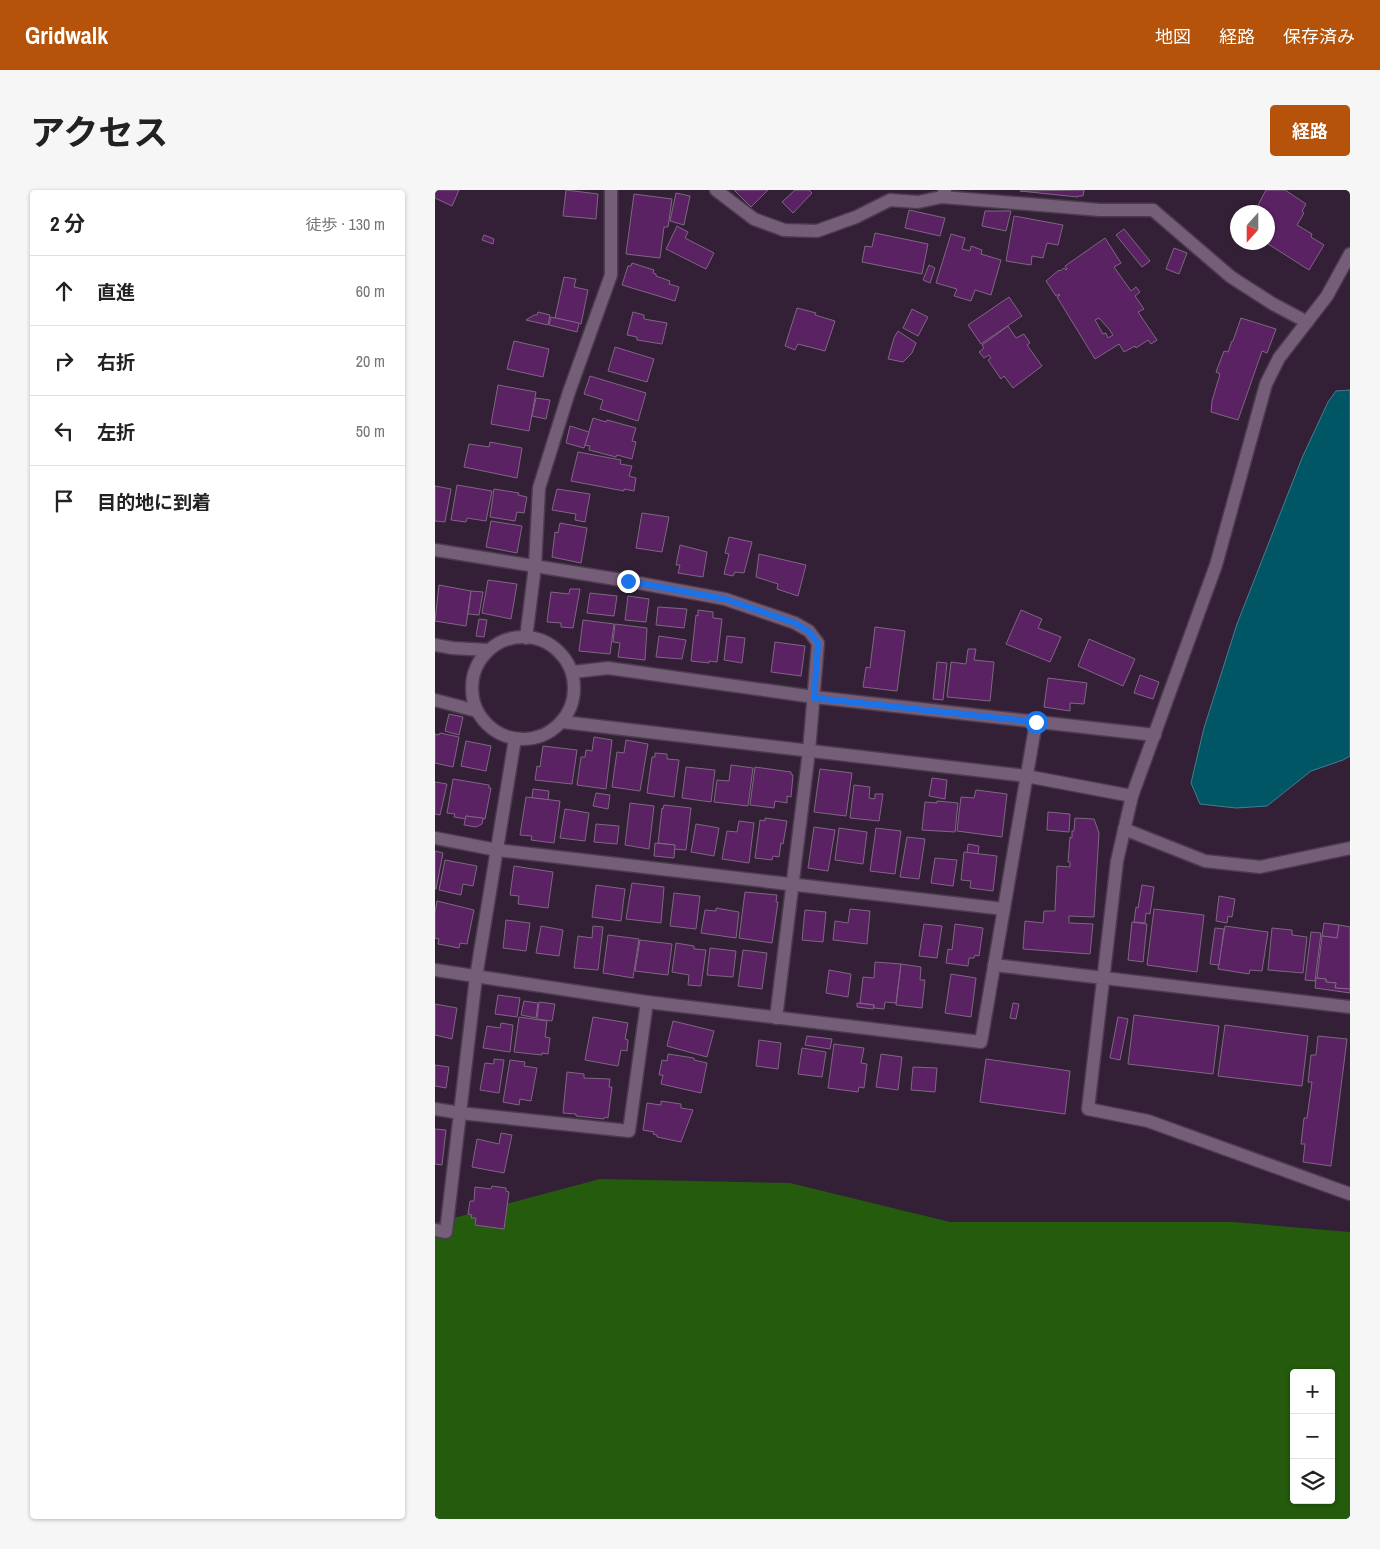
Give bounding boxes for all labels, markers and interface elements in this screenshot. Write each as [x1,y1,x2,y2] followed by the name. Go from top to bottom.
[25,19,108,51] text: Gridwalk
[1155,24,1191,49] text: 地図
[1219,24,1255,49] text: 経路
[1283,24,1355,49] text: 保存済み
[1270,105,1350,156] button: 経路
[30,109,168,156] text: アクセス
[1230,205,1275,250] north arrow
[50,209,85,238] text: 2 分
[306,213,385,235] text: 徒歩 · 130 m
[50,277,78,305] icon: ahead
[97,279,135,305] text: 直進
[356,280,385,302] text: 60 m
[50,347,78,375] icon: right
[97,349,135,375] text: 右折
[356,350,385,372] text: 20 m
[50,417,78,445] icon: left
[97,419,135,445] text: 左折
[356,420,385,442] text: 50 m
[50,487,78,515] icon: arrive
[97,489,211,515] text: 目的地に到着
[617,570,640,593] route end
[1025,711,1048,734] route start
[1290,1369,1335,1504] map controls
[1290,1369,1335,1414] button: +
[1290,1414,1335,1459] button: −
[1290,1459,1335,1504] button: layers

